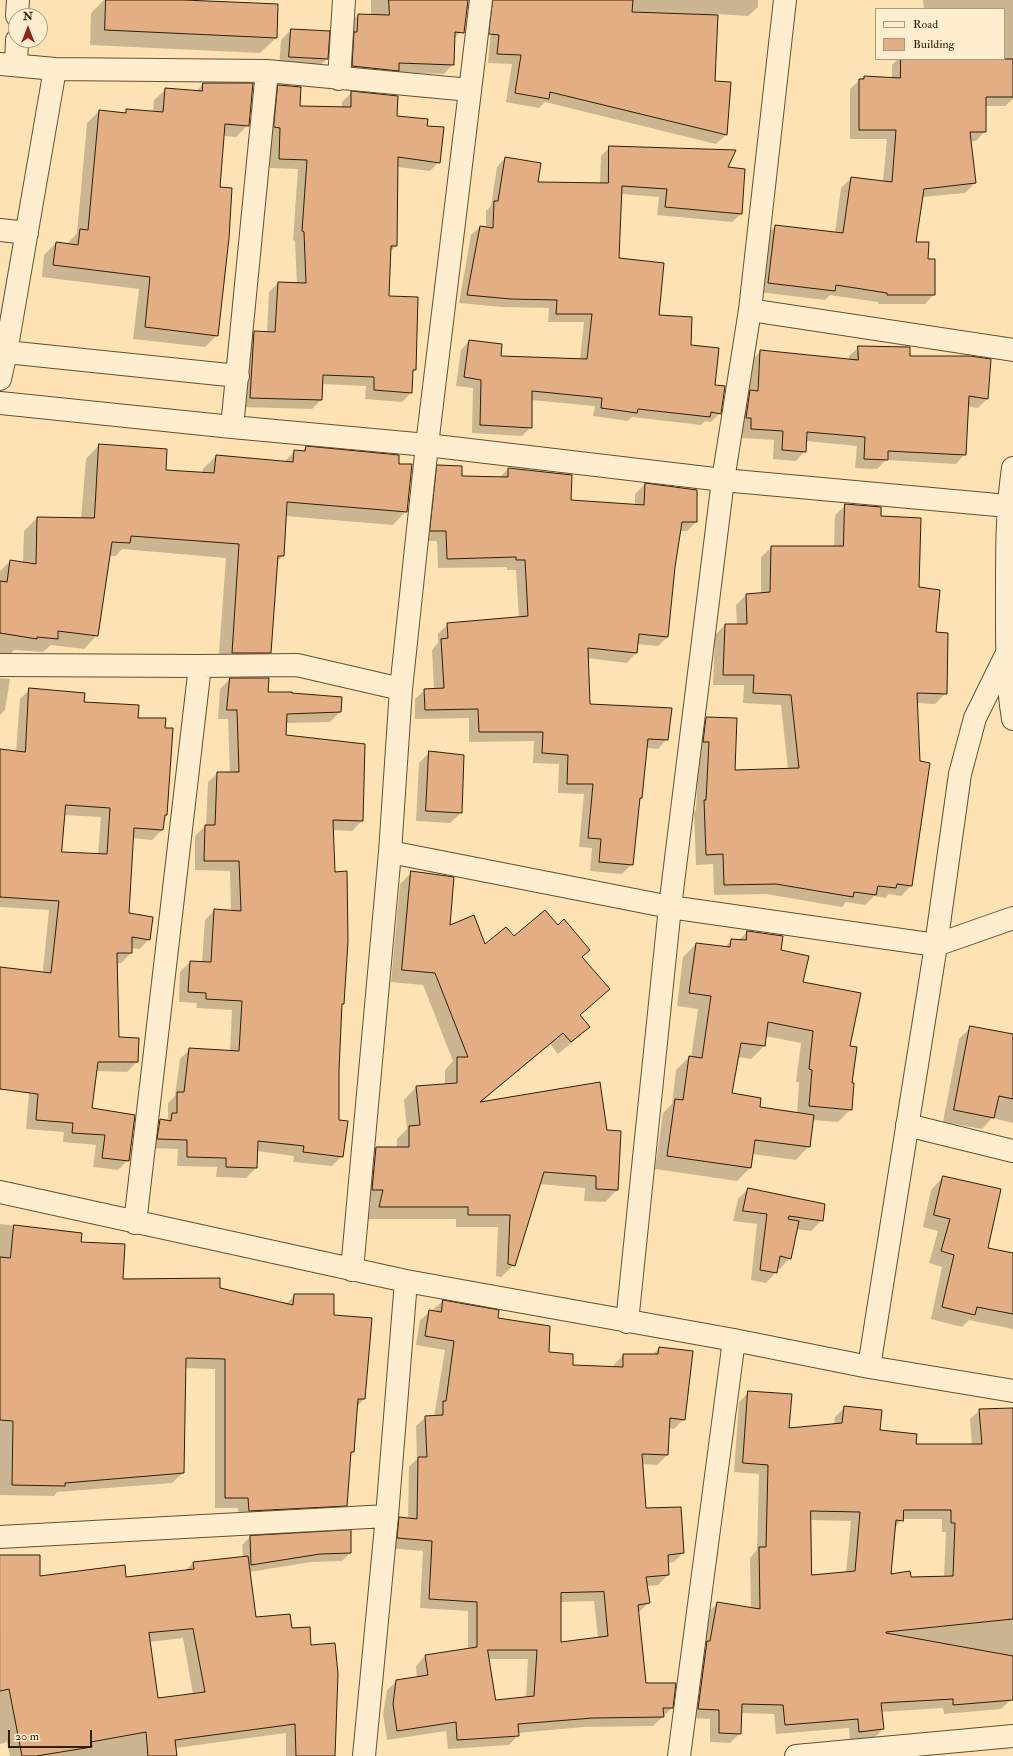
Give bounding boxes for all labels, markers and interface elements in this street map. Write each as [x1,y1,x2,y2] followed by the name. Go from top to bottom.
[8,8,48,48] north arrow
[875,8,1005,60] legend
[23,10,33,23] text: N
[913,17,938,32] text: Road
[913,37,954,52] text: Building
[10,1722,94,1748] scale bar
[15,1729,39,1744] text: 20 m

